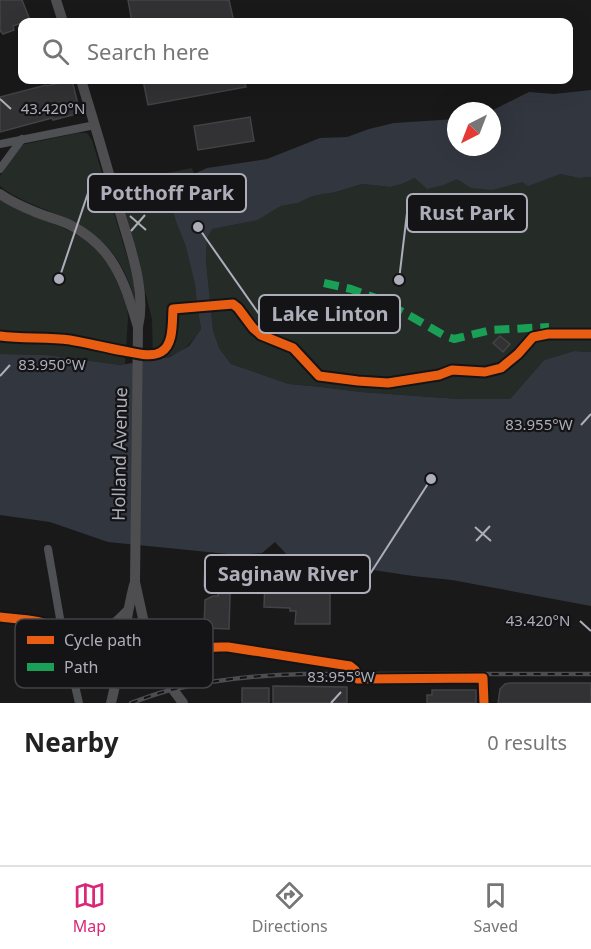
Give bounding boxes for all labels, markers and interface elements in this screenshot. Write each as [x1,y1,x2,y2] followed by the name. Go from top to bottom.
[18,18,573,84] search box
[39,35,72,68] icon: search
[87,36,209,66] text: Search here
[21,98,85,118] text: 43.420°N
[447,102,501,156] north arrow
[88,174,246,212] callout: Potthoff Park
[100,179,235,206] text: Potthoff Park
[407,194,527,232] callout: Rust Park
[419,199,515,226] text: Rust Park
[259,295,400,333] callout: Lake Linton
[271,300,389,327] text: Lake Linton
[18,354,86,374] text: 83.950°W
[106,387,132,521] street label: Holland Avenue
[505,414,573,434] text: 83.955°W
[205,555,370,593] callout: Saginaw River
[218,560,358,587] text: Saginaw River
[506,610,570,630] text: 43.420°N
[15,619,213,688] legend
[64,629,142,651] text: Cycle path
[64,656,98,678] text: Path
[307,666,375,686] text: 83.955°W
[24,724,119,760] text: Nearby
[487,729,567,756] text: 0 results
[73,879,106,937] tab: Map
[252,879,328,937] tab: Directions
[473,879,518,937] tab: Saved

